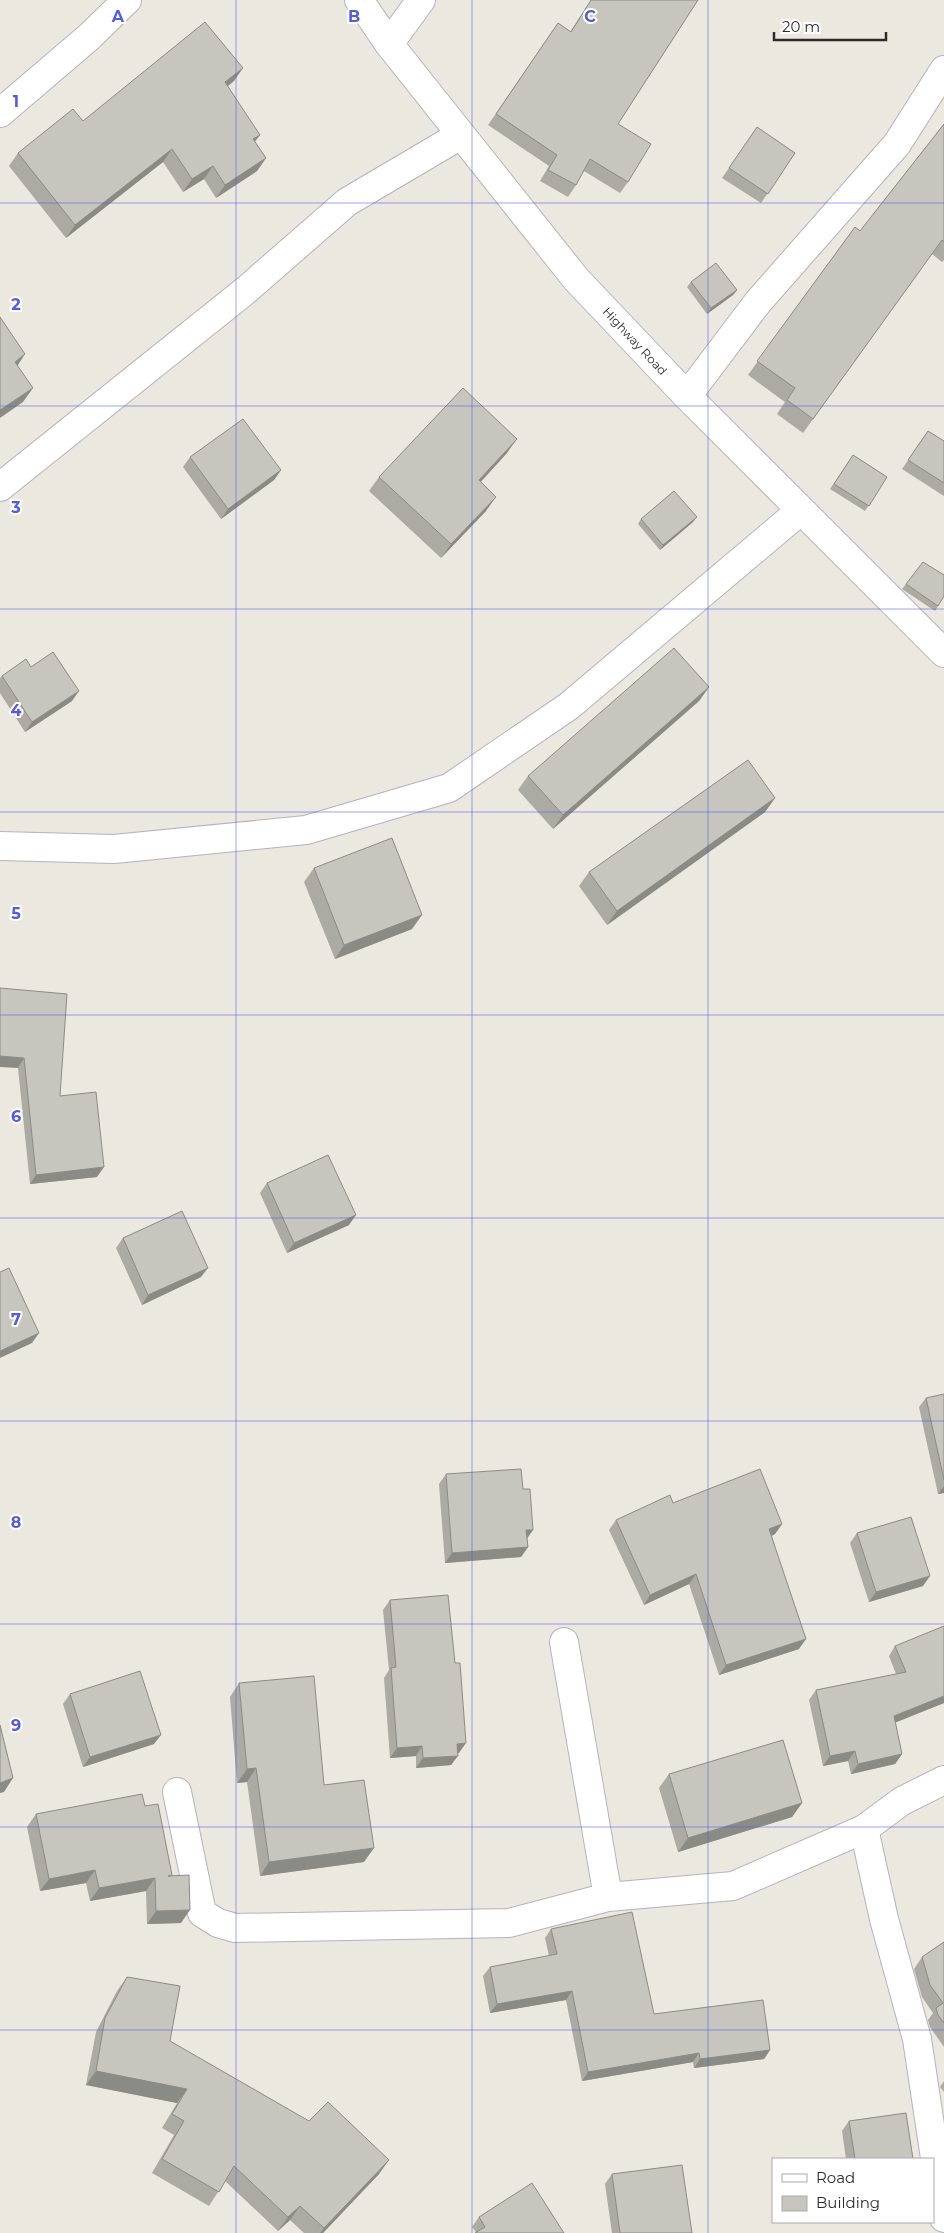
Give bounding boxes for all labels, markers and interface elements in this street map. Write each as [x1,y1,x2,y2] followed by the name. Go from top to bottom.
[111,7,125,26] text: A
[348,7,360,26] text: B
[584,7,596,26] text: C
[774,10,886,42] scale bar
[782,17,820,36] text: 20 m
[13,92,19,111] text: 1
[11,295,21,314] text: 2
[600,304,670,378] street label: Highway Road
[10,498,21,517] text: 3
[10,701,22,720] text: 4
[11,904,21,923] text: 5
[11,1107,21,1126] text: 6
[11,1310,21,1329] text: 7
[11,1513,21,1532] text: 8
[11,1716,21,1735] text: 9
[772,2158,934,2223] legend
[816,2168,855,2187] text: Road
[816,2193,880,2212] text: Building

